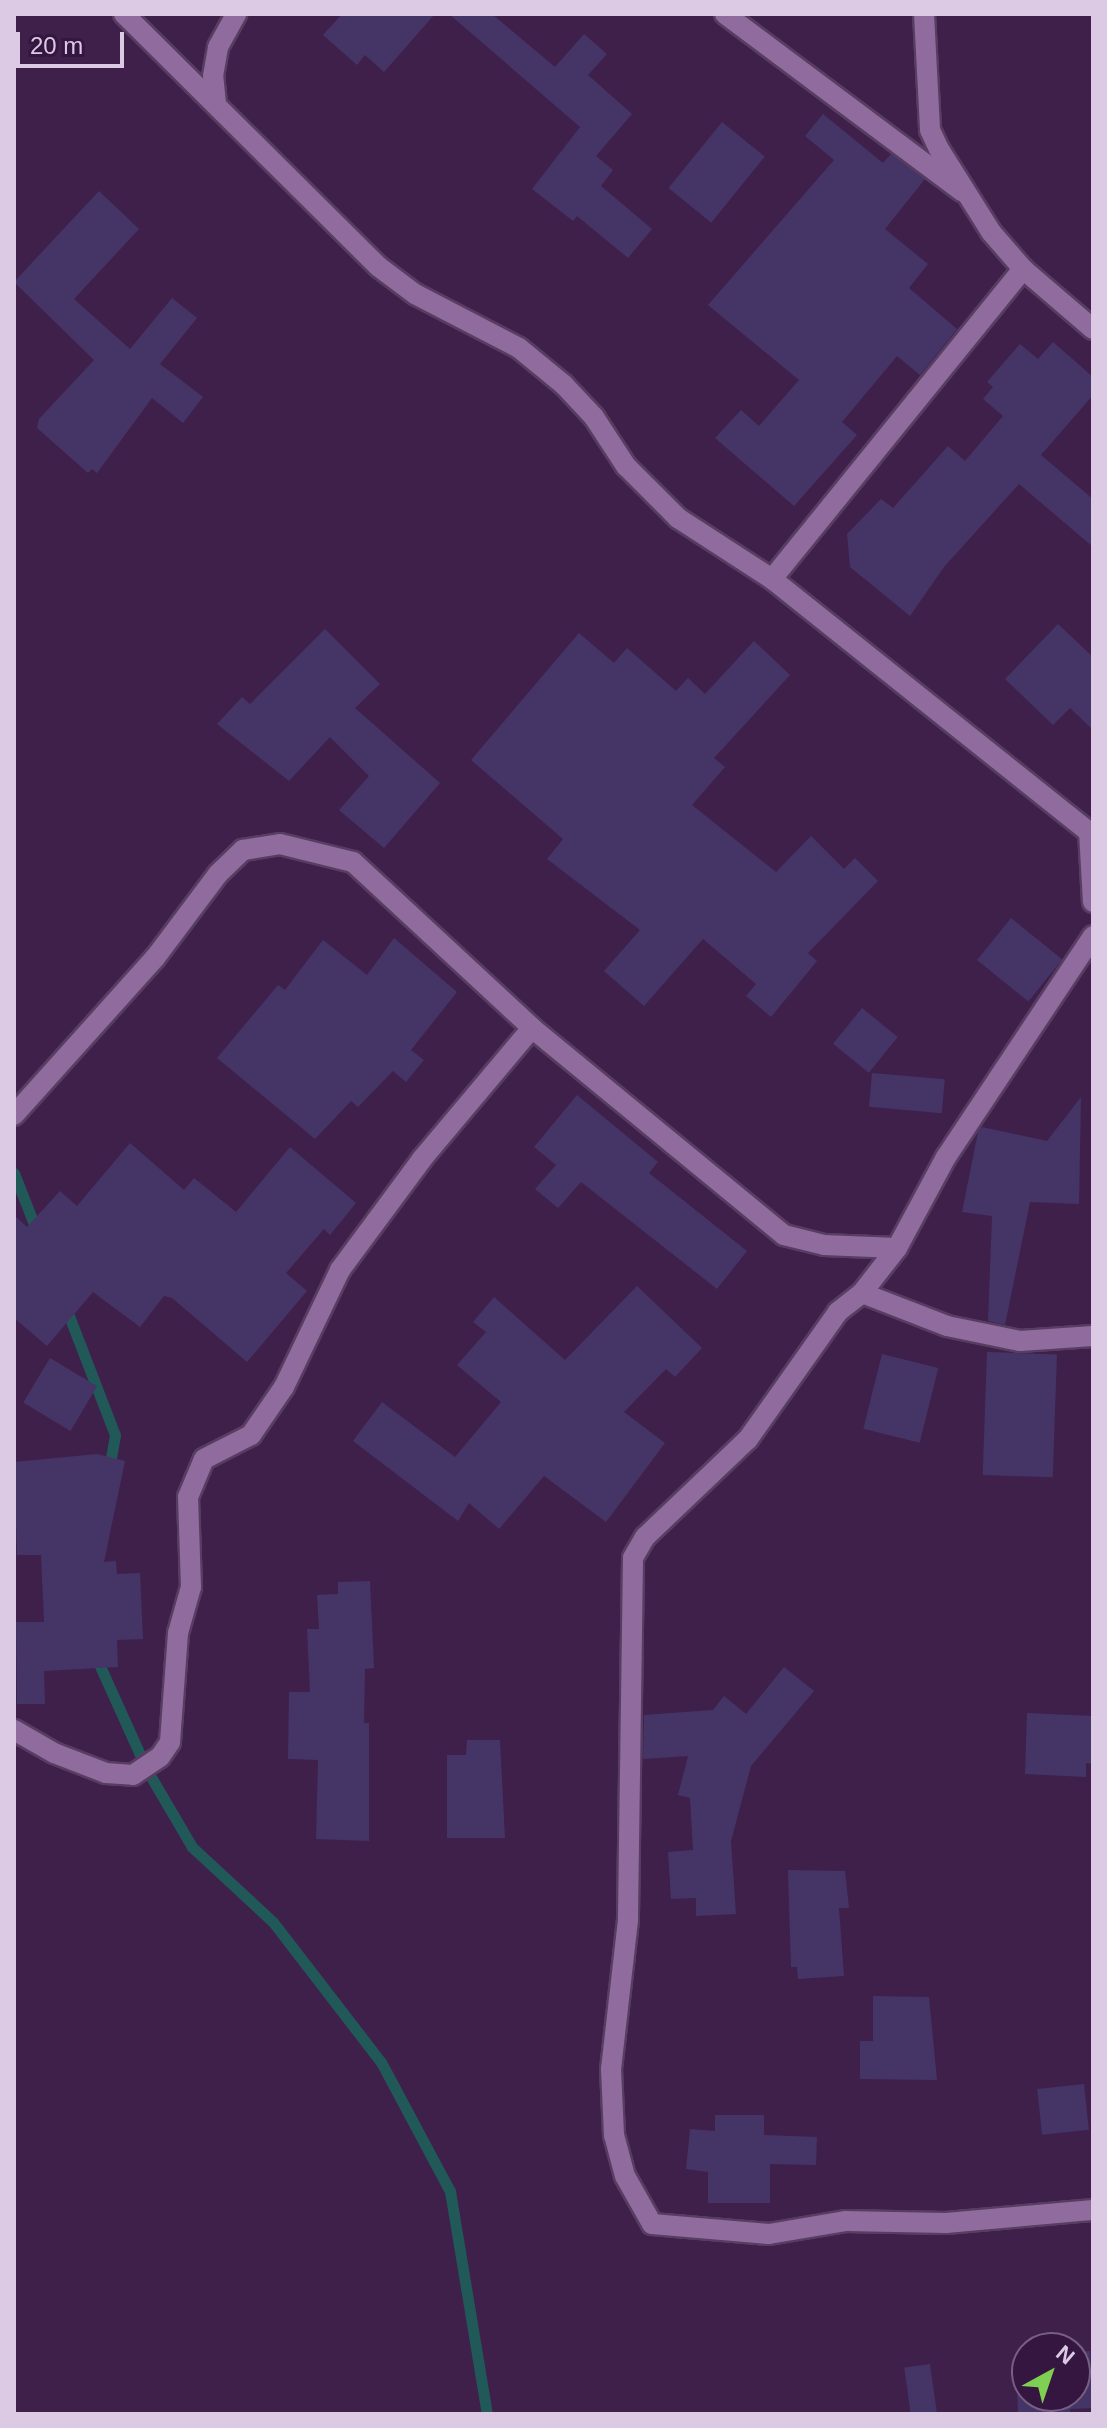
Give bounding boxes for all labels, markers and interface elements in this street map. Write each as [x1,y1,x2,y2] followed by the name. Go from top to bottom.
[20,16,128,66] scale bar
[30,32,83,59] text: 20 m
[1011,2332,1091,2412] north arrow
[1051,2340,1080,2369] text: N

